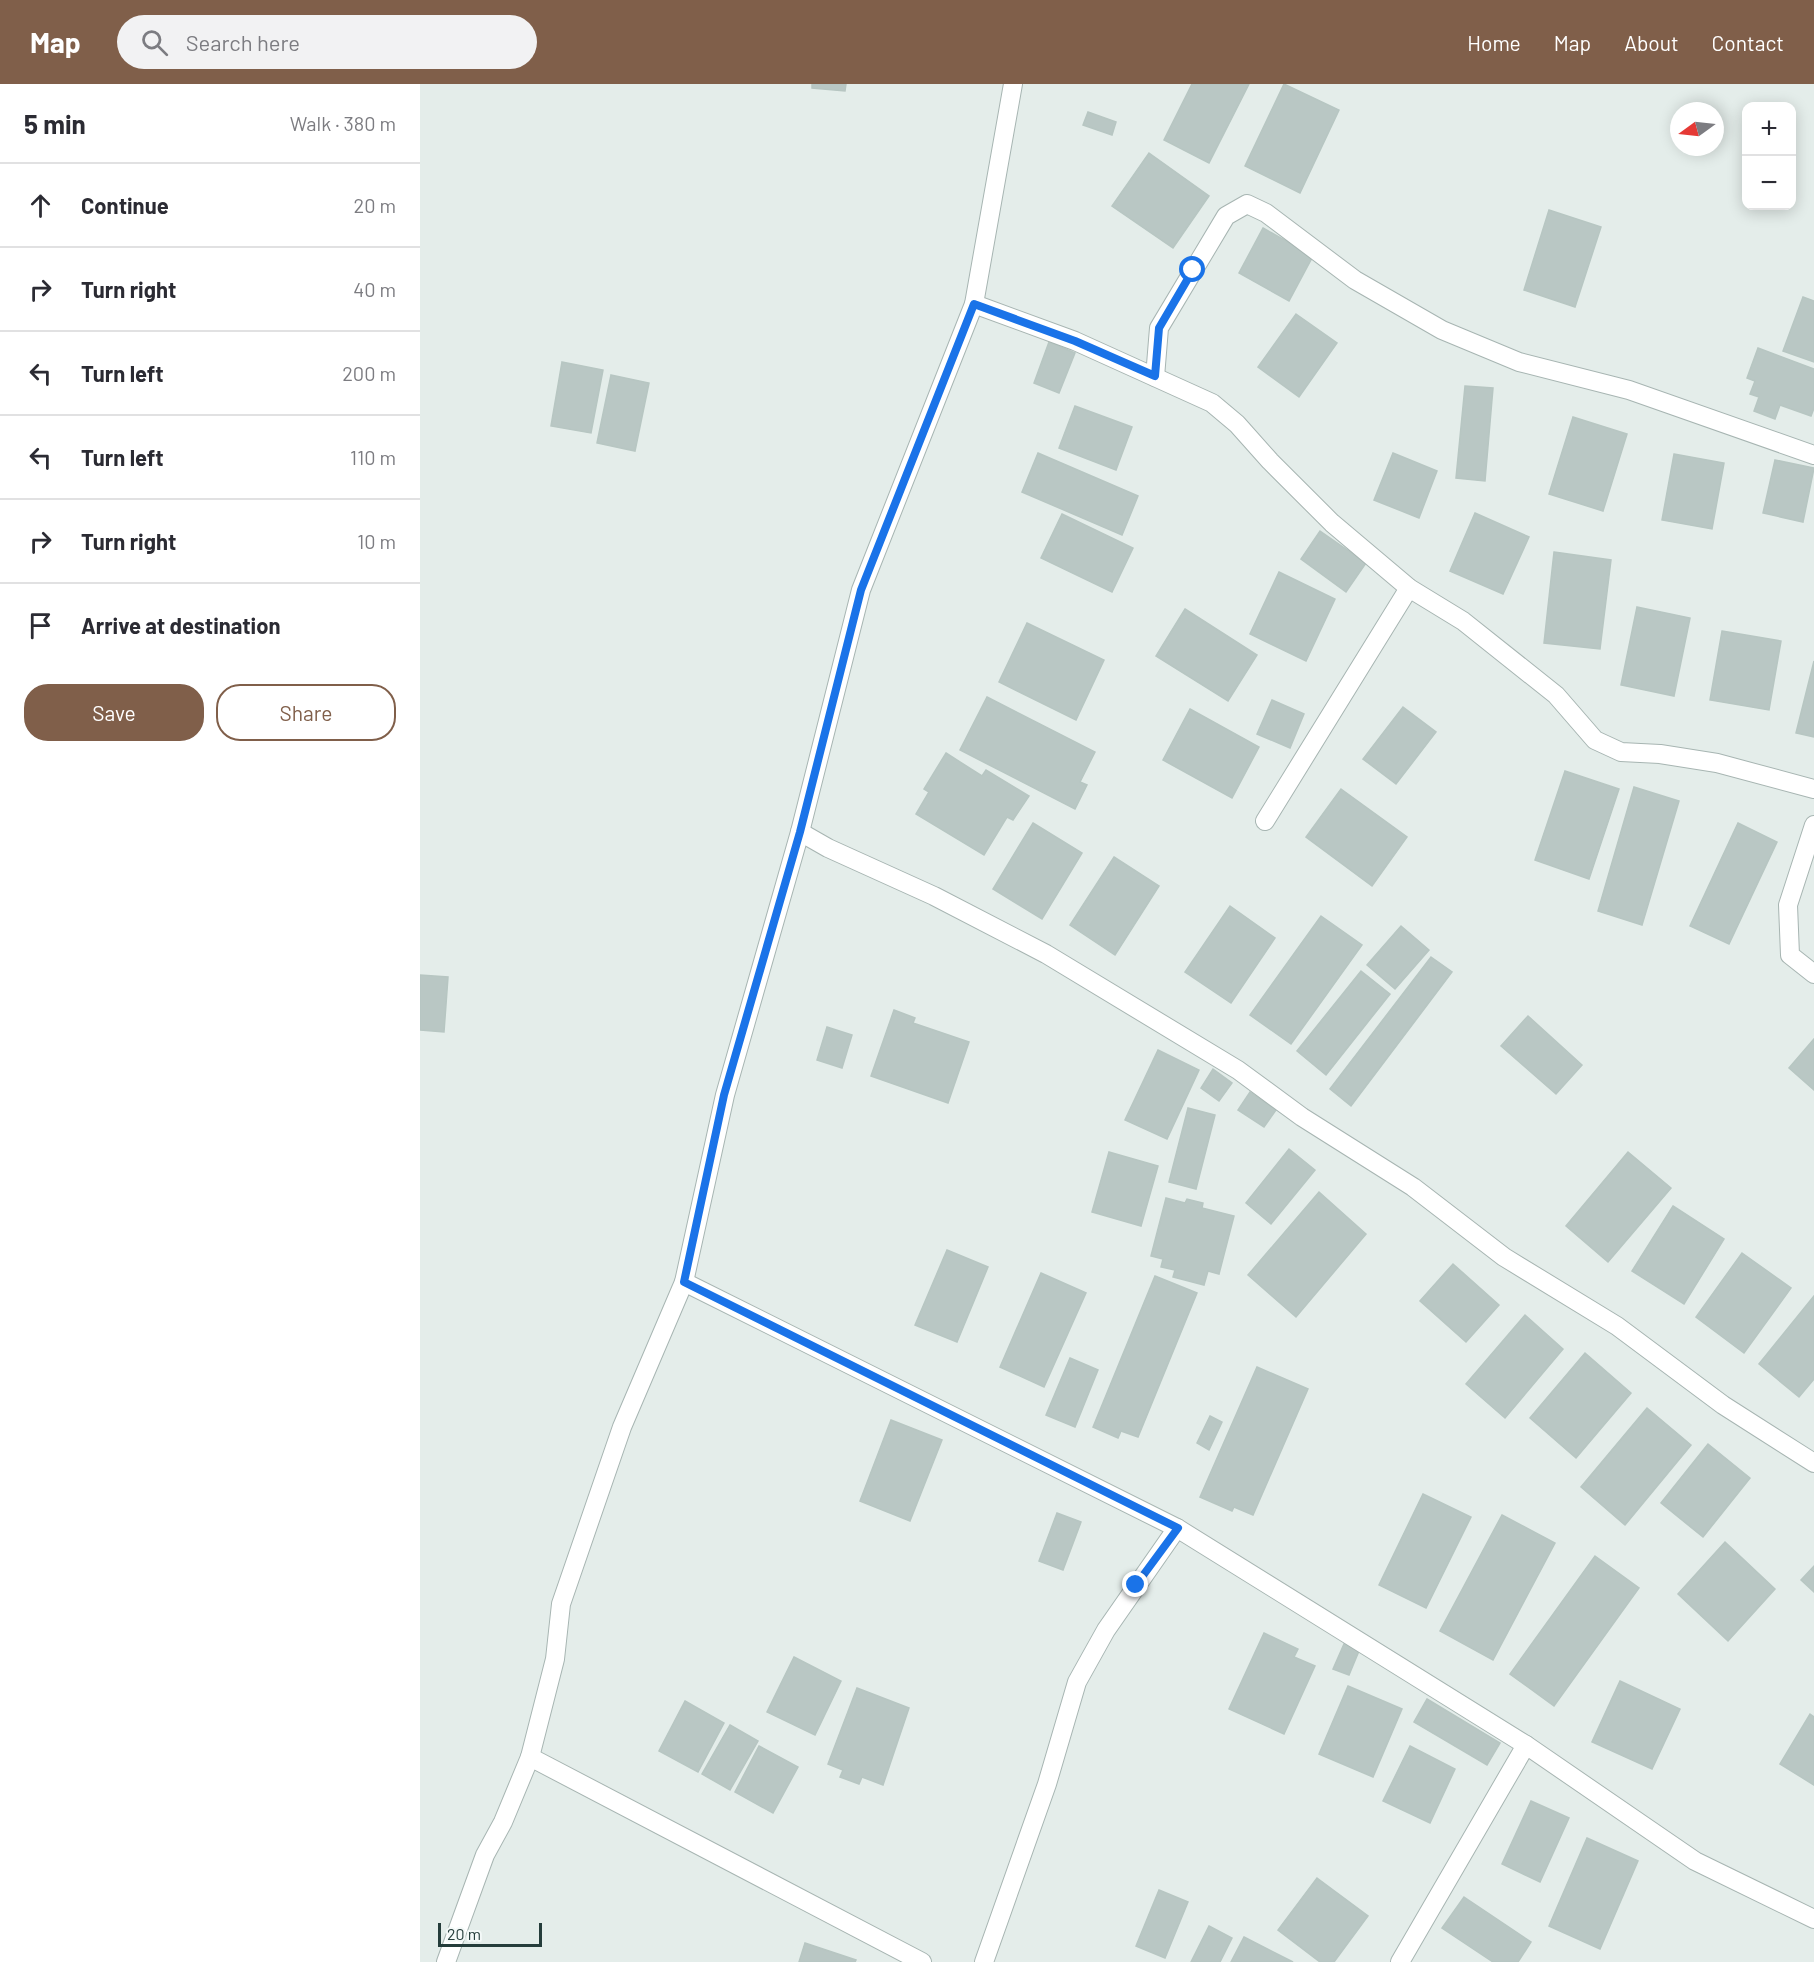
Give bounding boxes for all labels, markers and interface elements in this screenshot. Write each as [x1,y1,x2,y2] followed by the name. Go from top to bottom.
[117,15,537,69] search box
[30,25,81,59] text: Map
[138,26,171,59] icon: search
[186,29,300,55] text: Search here
[1467,30,1521,55] text: Home
[1554,30,1591,55] text: Map
[1624,30,1679,55] text: About
[1712,30,1784,55] text: Contact
[1670,102,1724,156] north arrow
[1742,102,1796,210] map controls
[1742,102,1796,156] button: +
[24,108,86,139] text: 5 min
[290,111,396,135] text: Walk · 380 m
[1742,156,1796,210] button: −
[24,189,57,222] icon: ahead
[81,192,169,218] text: Continue
[353,193,396,217] text: 20 m
[1179,256,1205,282] route start
[24,273,57,306] icon: right
[81,276,176,302] text: Turn right
[353,277,396,301] text: 40 m
[24,357,57,390] icon: left
[81,360,164,386] text: Turn left
[342,361,396,385] text: 200 m
[24,441,57,474] icon: left
[81,444,164,470] text: Turn left
[350,445,396,469] text: 110 m
[24,525,57,558] icon: right
[81,528,176,554] text: Turn right
[357,529,396,553] text: 10 m
[24,609,57,642] icon: arrive
[81,612,280,638] text: Arrive at destination
[24,684,204,741] button: Save
[216,684,396,741] button: Share
[1122,1571,1148,1597] route end
[438,1920,542,1948] scale bar
[447,1924,481,1943] text: 20 m

